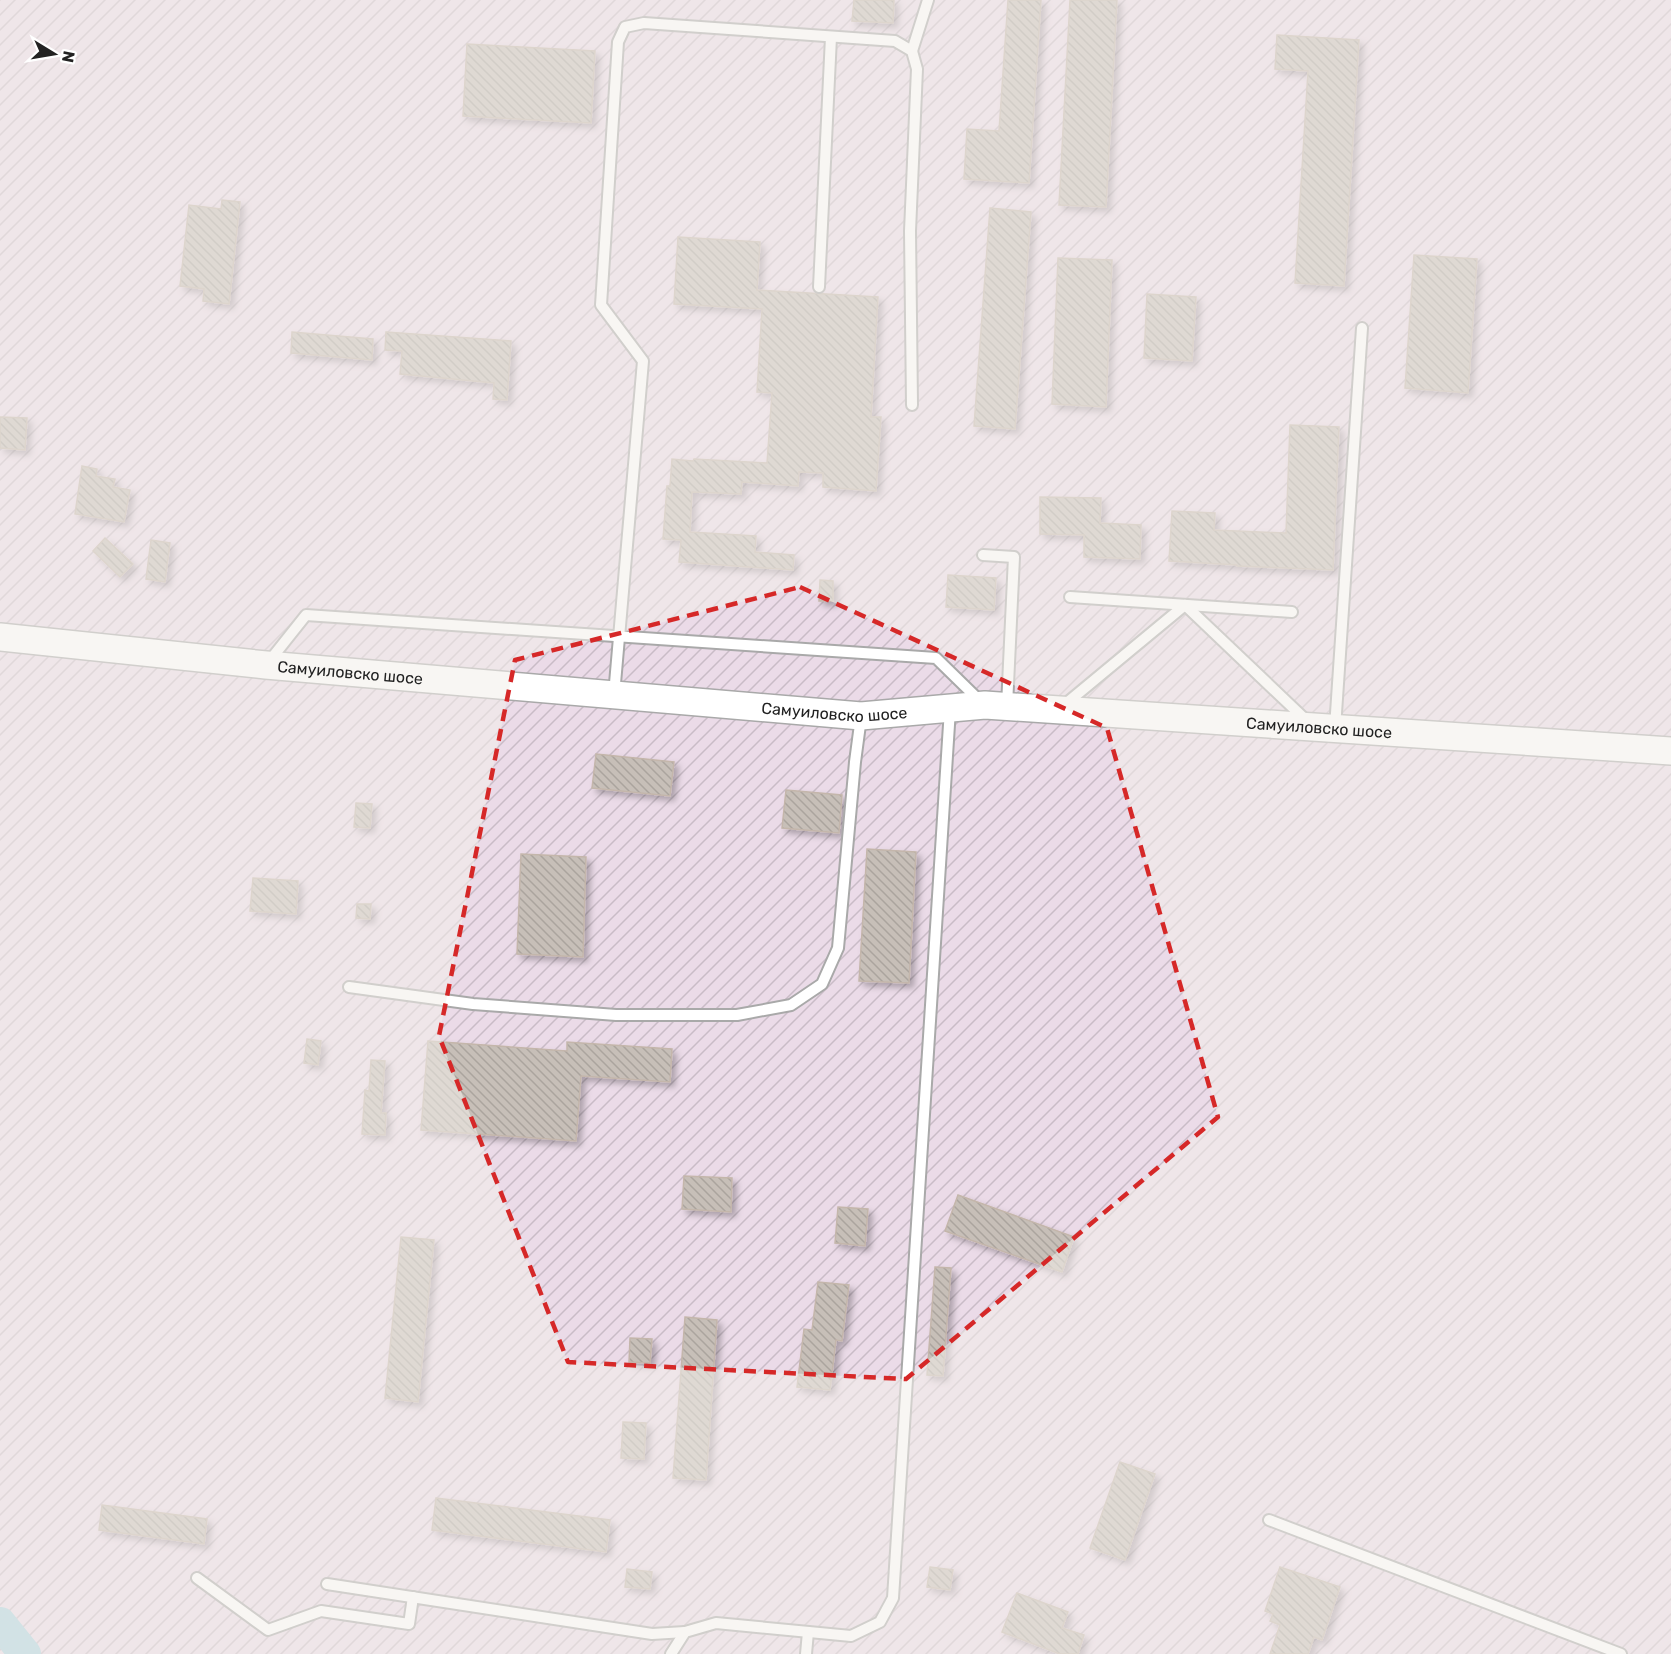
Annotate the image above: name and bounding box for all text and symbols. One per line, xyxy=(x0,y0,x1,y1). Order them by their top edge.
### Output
north arrow xyxy=(24,24,84,84)
text: N xyxy=(58,49,79,64)
street label: Самуиловско шосе xyxy=(277,657,424,688)
street label: Самуиловско шосе xyxy=(761,698,908,726)
street label: Самуиловско шосе xyxy=(1246,713,1393,742)

